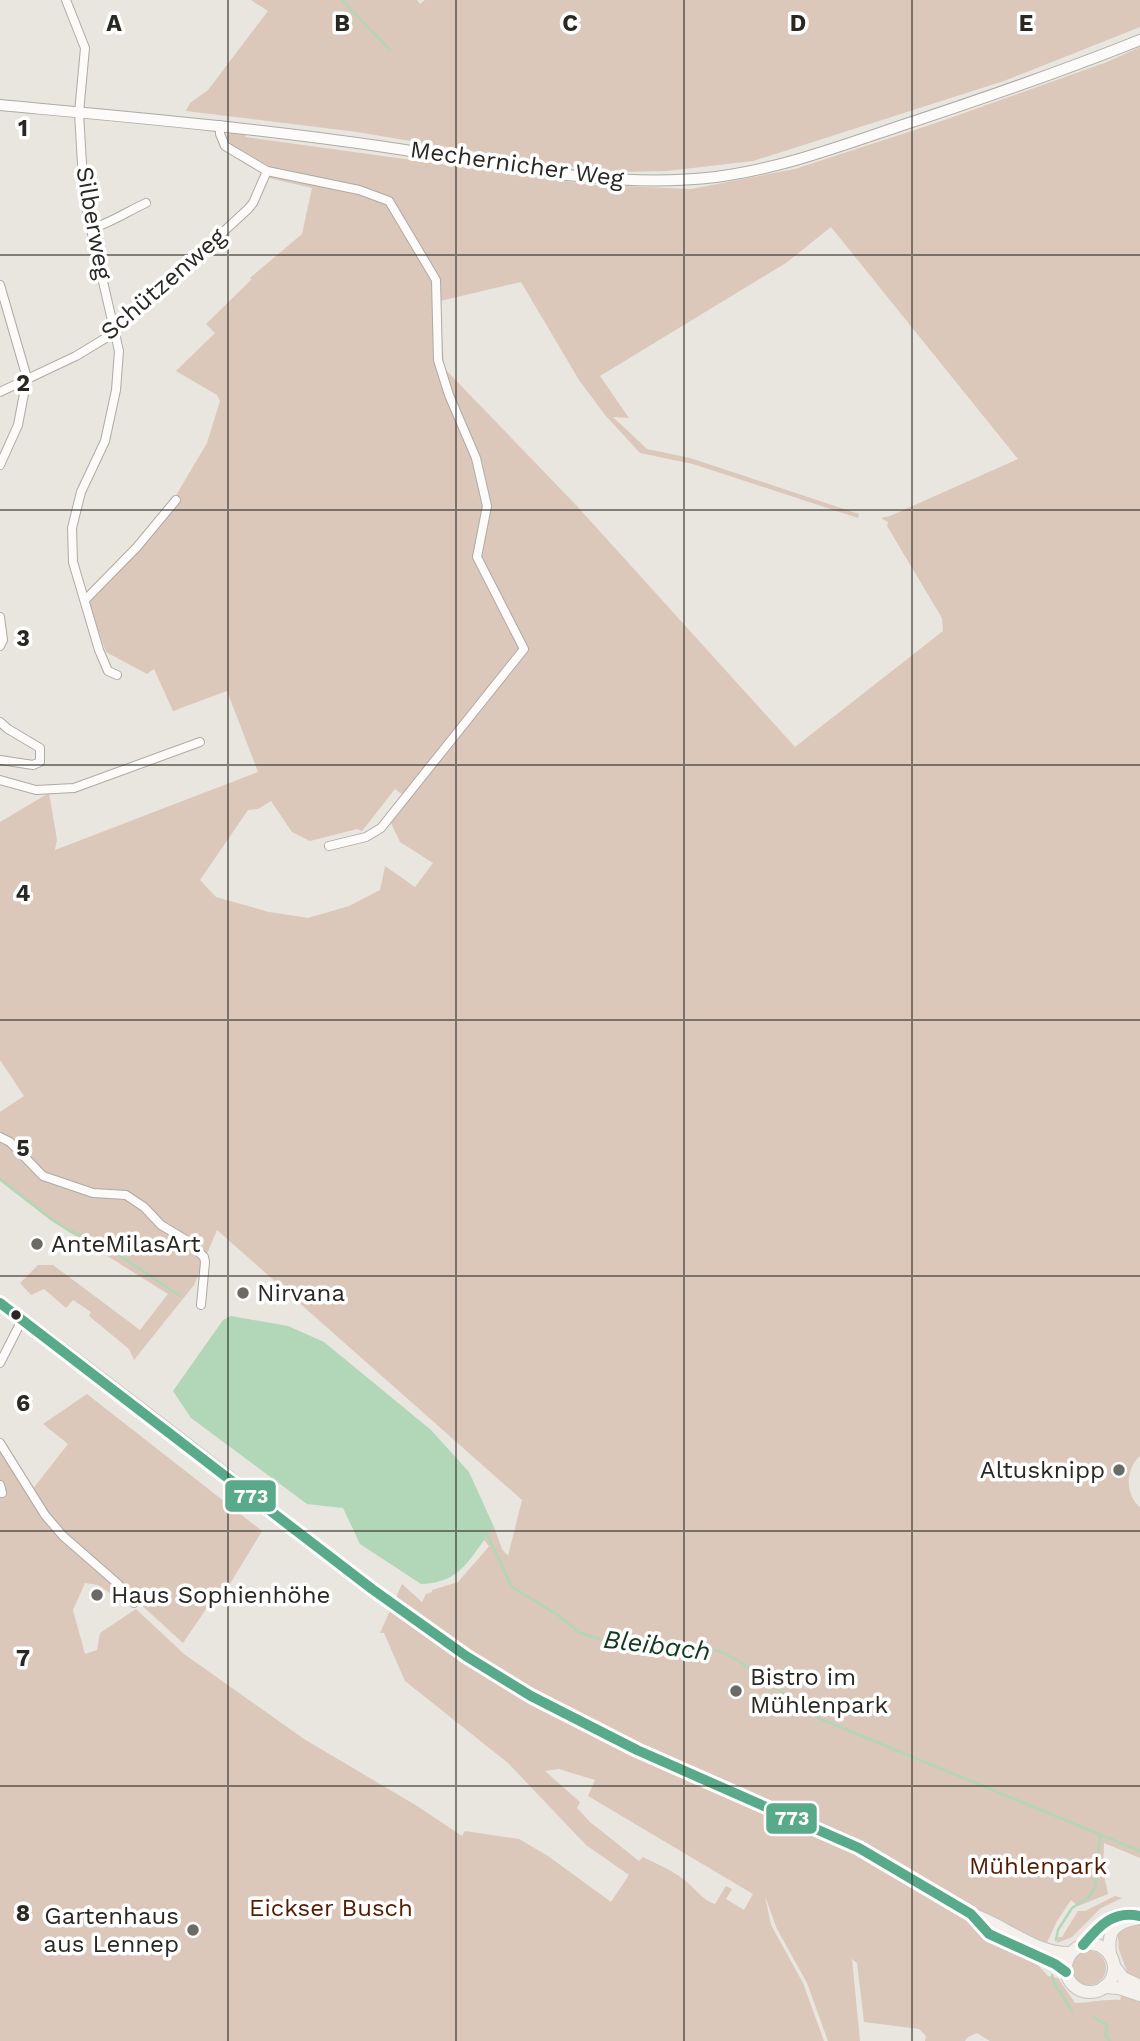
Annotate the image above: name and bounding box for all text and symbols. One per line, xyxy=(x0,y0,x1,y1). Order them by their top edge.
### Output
text: A xyxy=(106,10,122,37)
text: B xyxy=(334,10,350,37)
text: C xyxy=(562,10,578,37)
text: D xyxy=(790,10,806,37)
text: E xyxy=(1019,10,1033,37)
text: 1 xyxy=(18,115,28,142)
street label: Mechernicher Weg xyxy=(409,135,626,193)
street label: Silberweg xyxy=(70,164,118,282)
street label: Schützenweg xyxy=(95,222,231,346)
text: 2 xyxy=(16,370,30,397)
text: 3 xyxy=(16,625,30,652)
text: 4 xyxy=(16,880,31,907)
text: 5 xyxy=(16,1135,30,1162)
place label: AnteMilasArt xyxy=(51,1230,201,1258)
marker: AnteMilasArt xyxy=(29,1236,45,1252)
place label: Nirvana xyxy=(257,1279,345,1307)
marker: Nirvana xyxy=(235,1285,251,1301)
unlabelled marker xyxy=(9,1308,23,1322)
text: 6 xyxy=(16,1390,30,1417)
place label: Altusknipp xyxy=(980,1456,1105,1484)
marker: Altusknipp xyxy=(1111,1462,1127,1478)
line badge: 773 xyxy=(224,1479,277,1513)
text: 773 xyxy=(234,1485,268,1508)
place label: Haus Sophienhöhe xyxy=(111,1581,330,1609)
marker: Haus Sophienhöhe xyxy=(89,1587,105,1603)
water label: Bleibach xyxy=(602,1624,712,1666)
text: 7 xyxy=(16,1645,30,1672)
place label: Bistro im Mühlenpark xyxy=(750,1663,888,1719)
marker: Bistro im Mühlenpark xyxy=(728,1683,744,1699)
line badge: 773 xyxy=(765,1802,818,1835)
text: 773 xyxy=(775,1807,809,1830)
park label: Mühlenpark xyxy=(969,1852,1107,1880)
park label: Eickser Busch xyxy=(249,1894,413,1922)
text: 8 xyxy=(16,1900,30,1927)
place label: Gartenhaus aus Lennep xyxy=(43,1902,179,1958)
marker: Gartenhaus aus Lennep xyxy=(185,1922,201,1938)

